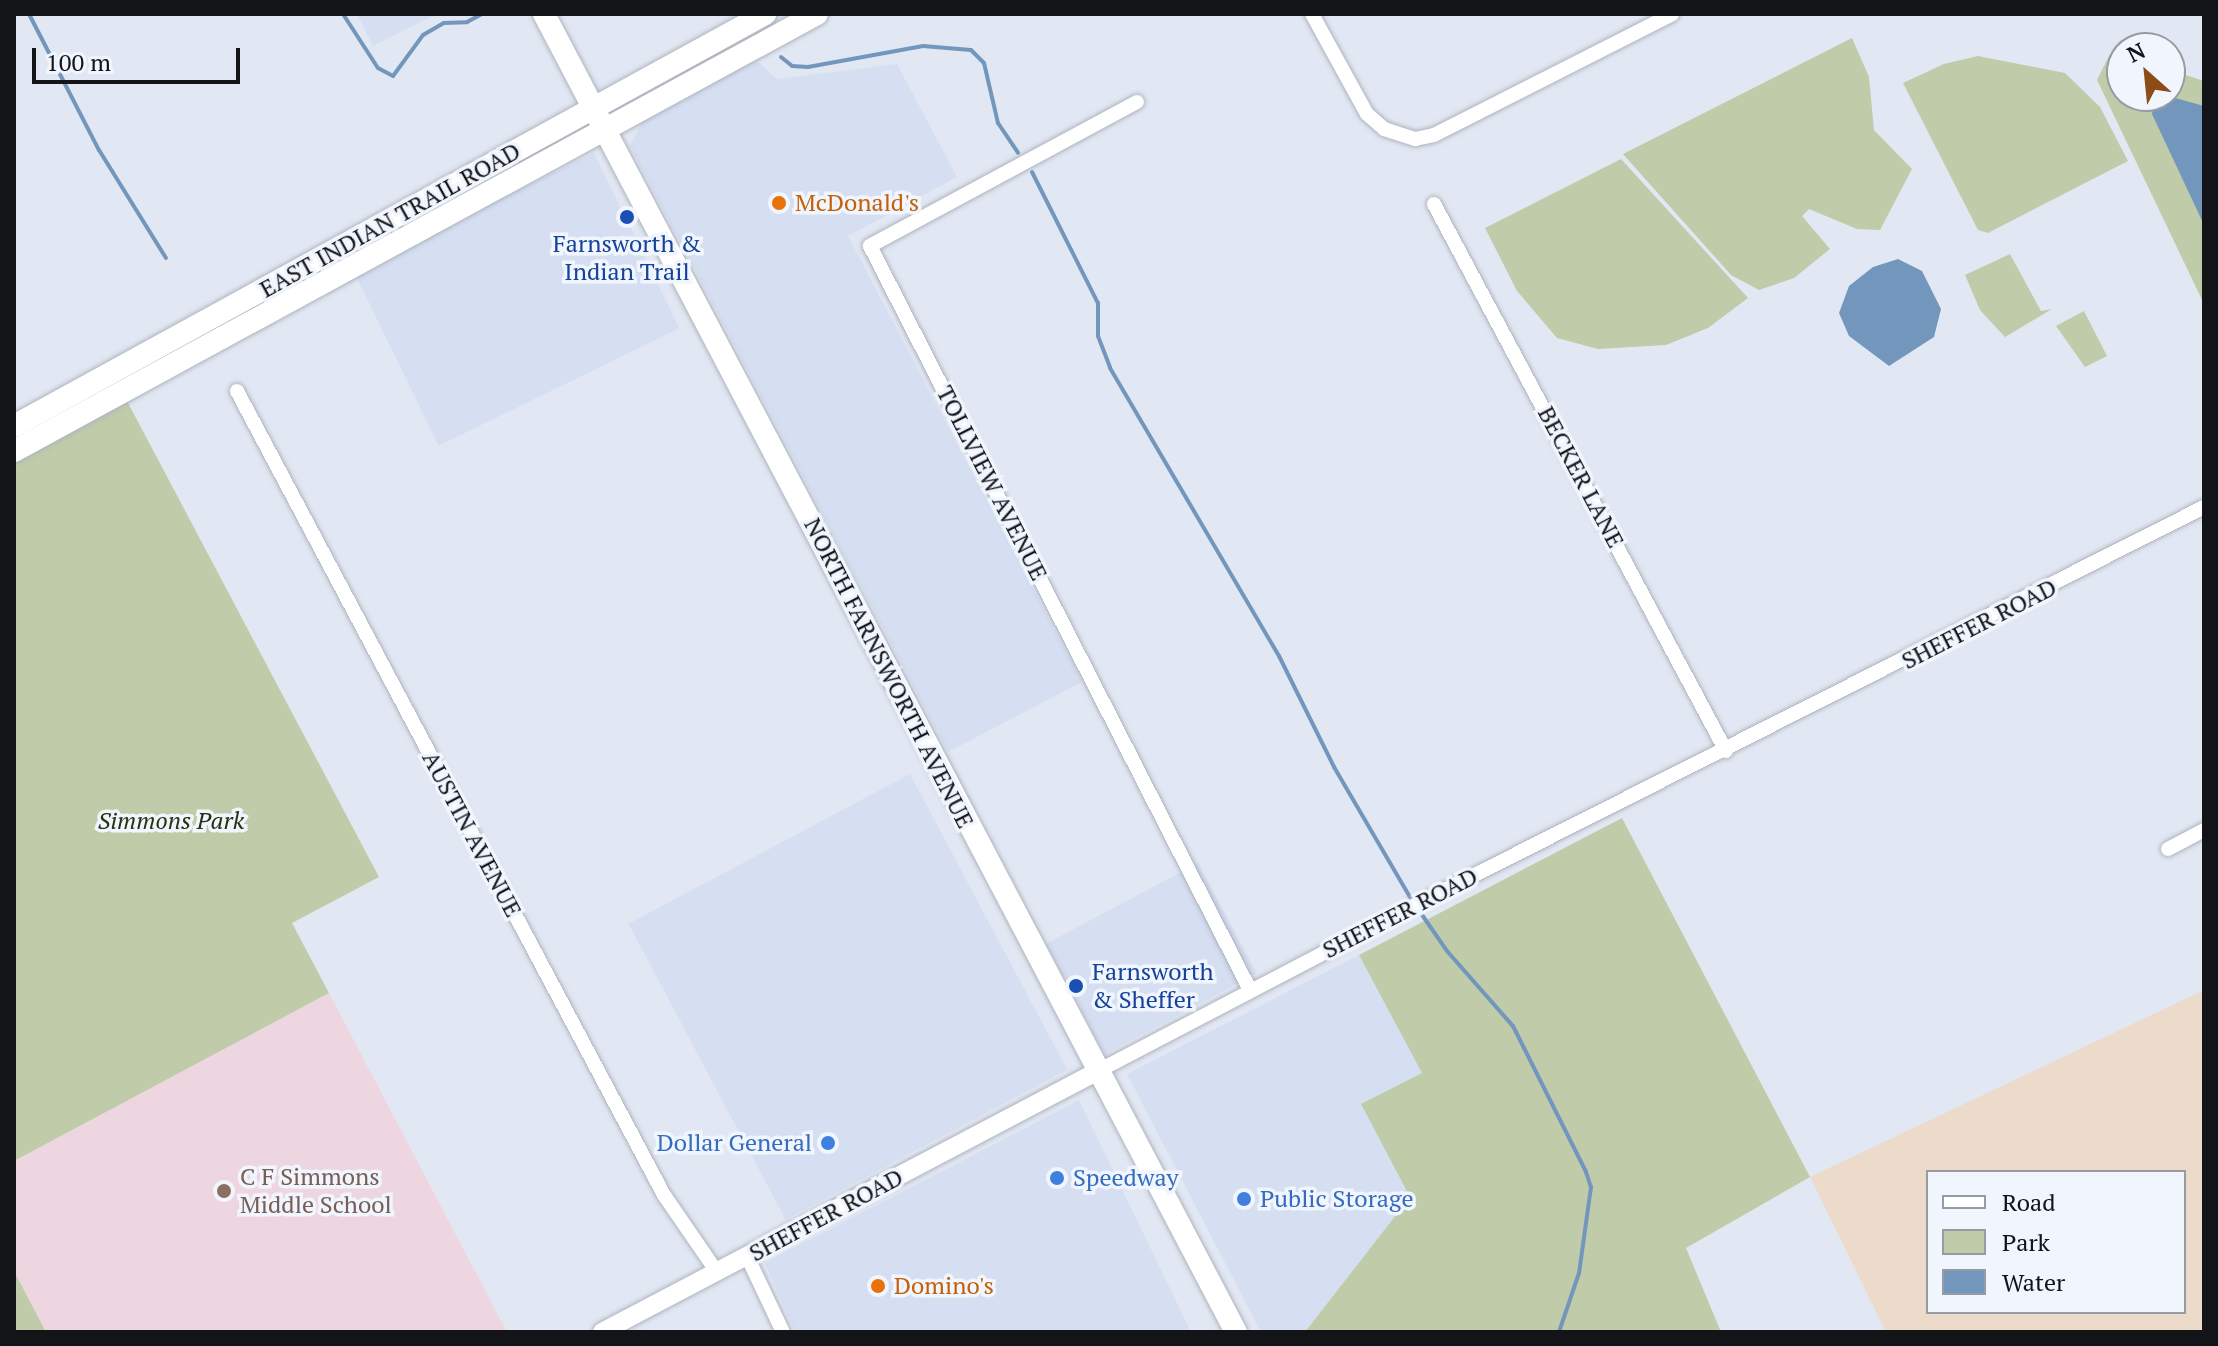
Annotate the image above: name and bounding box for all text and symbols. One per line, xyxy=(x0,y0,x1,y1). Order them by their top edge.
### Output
scale bar xyxy=(36,32,244,82)
north arrow xyxy=(2106,32,2186,112)
text: N xyxy=(2122,35,2150,69)
text: 100 m xyxy=(46,46,111,78)
street label: EAST INDIAN TRAIL ROAD xyxy=(255,136,525,304)
place label: McDonald's xyxy=(795,189,919,217)
marker: McDonald's xyxy=(770,194,788,212)
marker: Farnsworth & Indian Trail xyxy=(618,208,636,226)
place label: Farnsworth & Indian Trail xyxy=(553,230,701,286)
street label: TOLLVIEW AVENUE xyxy=(930,381,1054,585)
street label: BECKER LANE xyxy=(1532,401,1630,553)
street label: NORTH FARNSWORTH AVENUE xyxy=(798,513,980,833)
street label: SHEFFER ROAD xyxy=(1897,573,2061,675)
street label: AUSTIN AVENUE xyxy=(416,746,528,922)
park label: Simmons Park xyxy=(98,807,244,835)
street label: SHEFFER ROAD xyxy=(1318,862,1482,964)
place label: Farnsworth & Sheffer xyxy=(1092,958,1214,1014)
marker: Farnsworth & Sheffer xyxy=(1067,977,1085,995)
place label: Dollar General xyxy=(657,1129,812,1157)
marker: Dollar General xyxy=(819,1134,837,1152)
street label: SHEFFER ROAD xyxy=(744,1162,908,1268)
place label: C F Simmons Middle School xyxy=(240,1163,392,1219)
place label: Speedway xyxy=(1073,1164,1179,1192)
marker: Speedway xyxy=(1048,1169,1066,1187)
legend xyxy=(1926,1170,2186,1314)
marker: C F Simmons Middle School xyxy=(215,1182,233,1200)
place label: Public Storage xyxy=(1260,1185,1414,1213)
text: Road xyxy=(2002,1186,2056,1218)
marker: Public Storage xyxy=(1235,1190,1253,1208)
text: Park xyxy=(2002,1226,2050,1258)
text: Water xyxy=(2002,1266,2065,1298)
place label: Domino's xyxy=(894,1272,994,1300)
marker: Domino's xyxy=(869,1277,887,1295)

